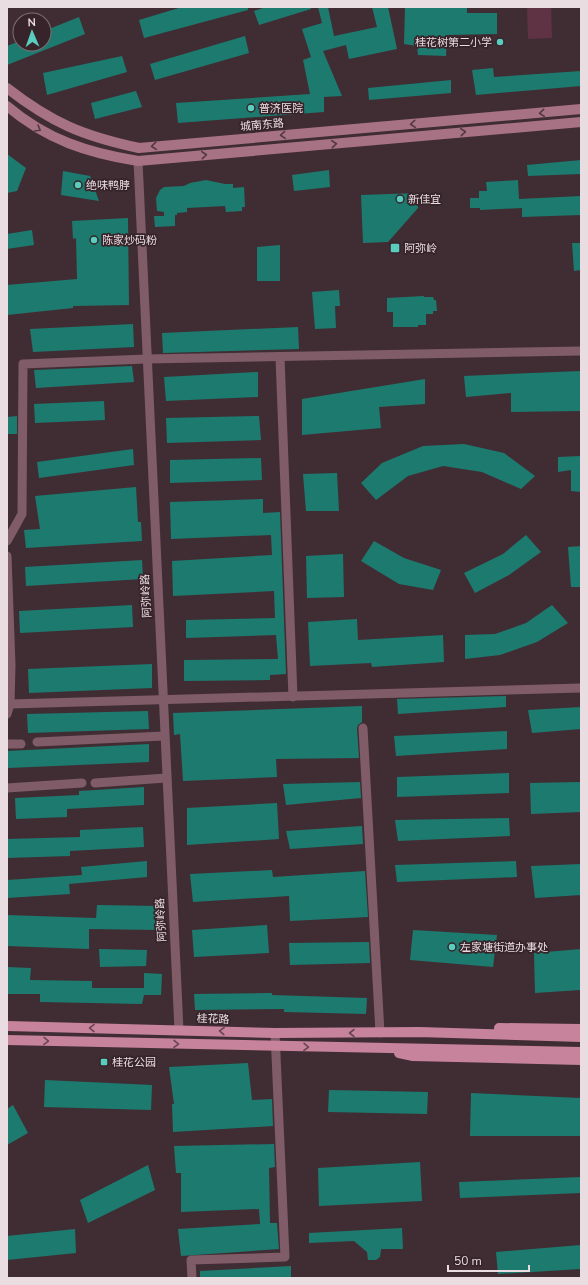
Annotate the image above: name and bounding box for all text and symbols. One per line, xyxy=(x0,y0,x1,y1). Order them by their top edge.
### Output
north arrow xyxy=(12,12,52,52)
text: N xyxy=(27,15,36,30)
place label: 桂花树第二小学 xyxy=(415,35,492,50)
marker: 桂花树第二小学 xyxy=(495,37,505,47)
place label: 普济医院 xyxy=(259,101,303,116)
marker: 普济医院 xyxy=(246,103,256,113)
one-way arrow xyxy=(539,108,545,117)
street label: 城南东路 xyxy=(239,116,285,134)
one-way arrow xyxy=(410,119,416,128)
one-way arrow xyxy=(34,124,41,131)
one-way arrow xyxy=(460,128,466,137)
one-way arrow xyxy=(280,130,286,139)
one-way arrow xyxy=(331,139,337,148)
one-way arrow xyxy=(151,142,157,151)
one-way arrow xyxy=(201,151,207,160)
place label: 绝味鸭脖 xyxy=(86,178,130,193)
marker: 绝味鸭脖 xyxy=(73,180,83,190)
place label: 新佳宜 xyxy=(408,192,441,207)
marker: 新佳宜 xyxy=(395,194,405,204)
place label: 陈家炒码粉 xyxy=(102,233,157,248)
marker: 陈家炒码粉 xyxy=(89,235,99,245)
place label: 阿弥岭 xyxy=(404,241,437,256)
marker: 阿弥岭 xyxy=(389,242,401,254)
street label: 阿弥岭路 xyxy=(137,574,155,618)
street label: 阿弥岭路 xyxy=(152,898,170,942)
place label: 左家塘街道办事处 xyxy=(460,940,548,955)
marker: 左家塘街道办事处 xyxy=(447,942,457,952)
street label: 桂花路 xyxy=(196,1011,230,1027)
one-way arrow xyxy=(89,1024,95,1032)
one-way arrow xyxy=(219,1027,225,1035)
one-way arrow xyxy=(349,1029,355,1037)
one-way arrow xyxy=(43,1037,49,1045)
one-way arrow xyxy=(173,1040,179,1048)
one-way arrow xyxy=(303,1043,309,1051)
place label: 桂花公园 xyxy=(112,1055,156,1070)
marker: 桂花公园 xyxy=(99,1057,109,1067)
scale bar xyxy=(448,1247,529,1273)
text: 50 m xyxy=(454,1253,482,1269)

